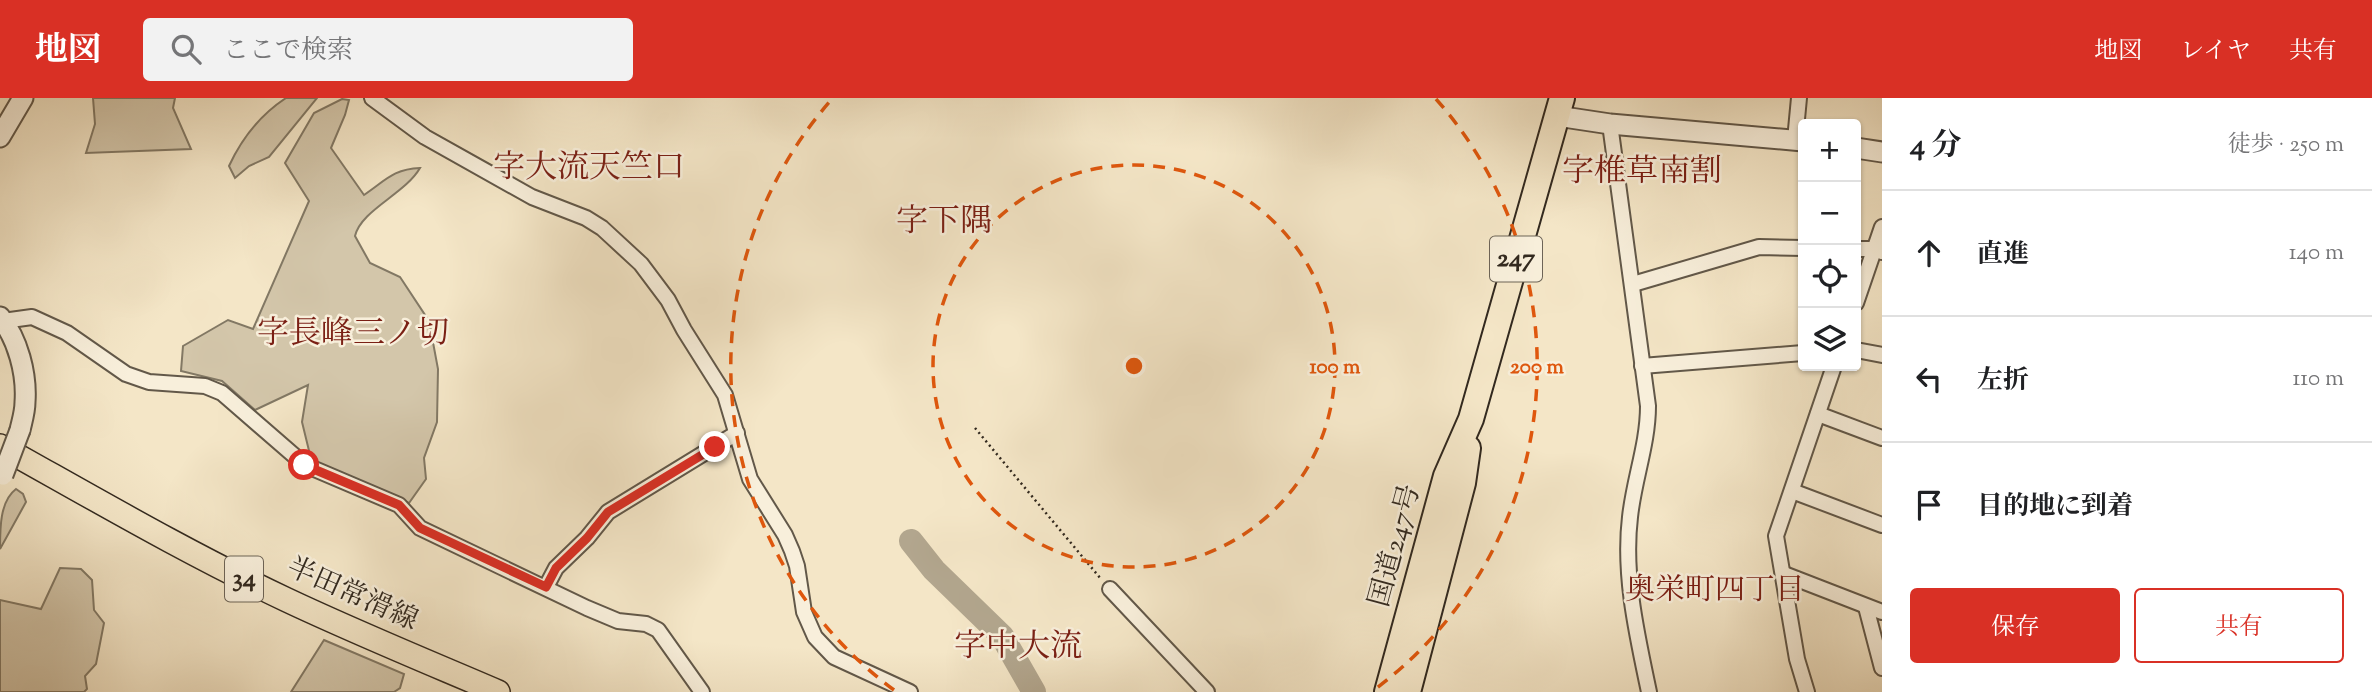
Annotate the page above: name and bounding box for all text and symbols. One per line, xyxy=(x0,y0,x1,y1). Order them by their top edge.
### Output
search box xyxy=(143,18,633,81)
text: 地図 xyxy=(35,28,101,76)
icon: search xyxy=(167,30,205,68)
text: ここで検索 xyxy=(223,33,353,70)
text: 地図 xyxy=(2094,35,2142,69)
text: レイヤ xyxy=(2180,35,2251,69)
text: 共有 xyxy=(2289,35,2337,69)
map controls xyxy=(1798,119,1861,371)
button: + xyxy=(1798,119,1861,182)
text: 4 分 xyxy=(1910,125,1962,168)
text: 徒歩 · 250 m xyxy=(2228,129,2344,162)
district label: 字大流天竺口 xyxy=(493,146,685,192)
district label: 字椎草南割 xyxy=(1562,150,1722,196)
button: − xyxy=(1798,182,1861,245)
district label: 字下隅 xyxy=(896,200,992,246)
icon: ahead xyxy=(1910,234,1948,272)
road number: 247 xyxy=(1490,236,1542,282)
text: 直進 xyxy=(1977,237,2029,274)
text: 140 m xyxy=(2289,237,2344,270)
button: locate xyxy=(1798,245,1861,308)
button: layers xyxy=(1798,308,1861,371)
district label: 字長峰三ノ切 xyxy=(257,312,449,358)
text: 100 m xyxy=(1310,353,1361,383)
text: 200 m xyxy=(1510,353,1565,383)
centre of rings xyxy=(1122,354,1146,378)
icon: left xyxy=(1910,360,1948,398)
text: 左折 xyxy=(1977,363,2029,400)
text: 110 m xyxy=(2293,363,2344,396)
route end xyxy=(699,431,730,462)
route start xyxy=(288,449,319,480)
street label: 国道247号 xyxy=(1360,480,1432,612)
icon: arrive xyxy=(1910,486,1948,524)
text: 目的地に到着 xyxy=(1977,489,2133,526)
street label: 半田常滑線 xyxy=(280,548,424,642)
road number: 34 xyxy=(225,556,263,601)
district label: 奥栄町四丁目 xyxy=(1625,570,1805,613)
button: 保存 xyxy=(1910,588,2120,663)
button: 共有 xyxy=(2134,588,2344,663)
district label: 字中大流 xyxy=(954,625,1082,671)

